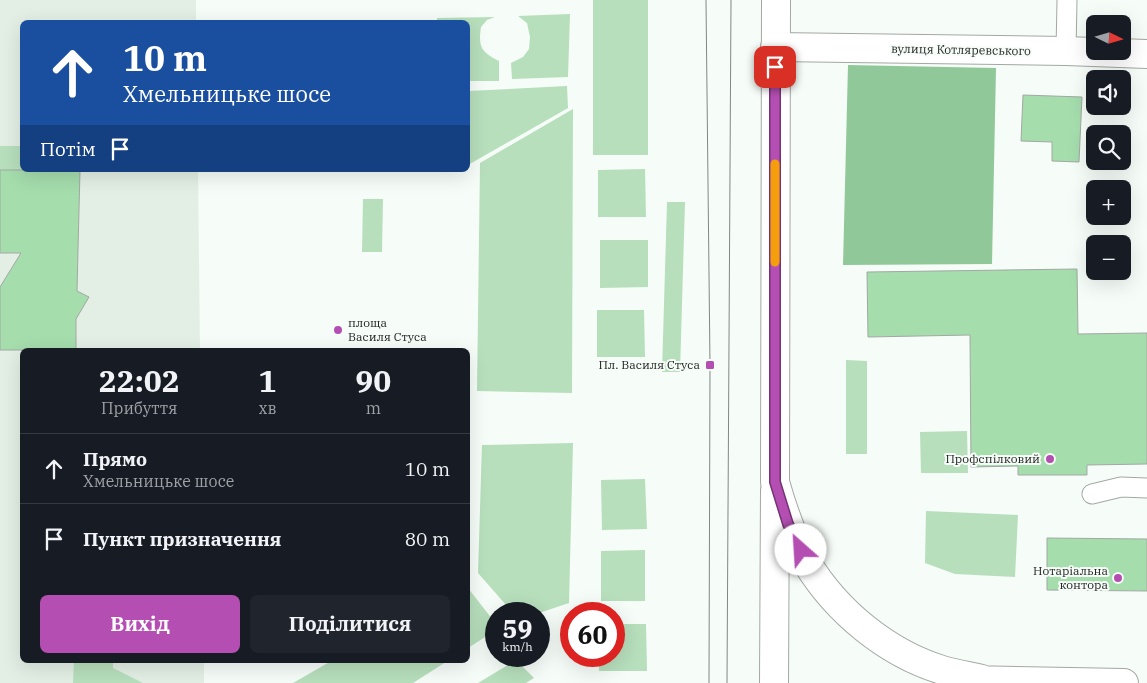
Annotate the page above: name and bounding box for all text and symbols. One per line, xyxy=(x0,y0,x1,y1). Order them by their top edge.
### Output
north arrow xyxy=(1086,15,1131,60)
map controls xyxy=(1086,15,1131,280)
text: 10 m xyxy=(123,35,207,81)
icon: ahead xyxy=(40,40,105,105)
street label: вулиця Котляревського xyxy=(891,41,1031,58)
pin xyxy=(754,46,796,88)
icon: arrive xyxy=(761,53,789,81)
button: sound xyxy=(1086,70,1131,115)
text: Хмельницьке шосе xyxy=(123,79,331,108)
button: search xyxy=(1086,125,1131,170)
icon: arrive xyxy=(106,135,134,163)
text: Потім xyxy=(40,137,96,161)
button: + xyxy=(1086,180,1131,225)
button: − xyxy=(1086,235,1131,280)
place label: площа Василя Стуса xyxy=(348,315,427,344)
marker: площа Василя Стуса xyxy=(332,324,344,336)
place label: Пл. Василя Стуса xyxy=(599,357,700,372)
marker: Пл. Василя Стуса xyxy=(704,359,716,371)
text: 22:02 xyxy=(99,361,180,400)
text: 1 xyxy=(259,361,277,400)
text: 90 xyxy=(355,361,391,400)
text: Прибуття xyxy=(101,398,178,418)
text: хв xyxy=(259,398,277,418)
text: m xyxy=(366,398,381,418)
text: Прямо xyxy=(83,447,147,471)
place label: Профспілковий xyxy=(945,451,1040,466)
marker: Профспілковий xyxy=(1044,453,1056,465)
icon: ahead xyxy=(40,455,68,483)
text: 10 m xyxy=(405,457,450,481)
text: Хмельницьке шосе xyxy=(83,471,234,491)
position arrow xyxy=(774,523,826,575)
icon: arrive xyxy=(40,525,68,553)
text: Пункт призначення xyxy=(83,527,281,551)
text: 80 m xyxy=(405,527,450,551)
place label: Нотаріальна контора xyxy=(1033,563,1108,592)
marker: Нотаріальна контора xyxy=(1112,572,1124,584)
button: Вихід xyxy=(40,595,240,653)
button: Поділитися xyxy=(250,595,450,653)
speed limit sign: 60 xyxy=(560,602,625,667)
text: 59 xyxy=(502,612,533,645)
text: km/h xyxy=(502,639,533,654)

